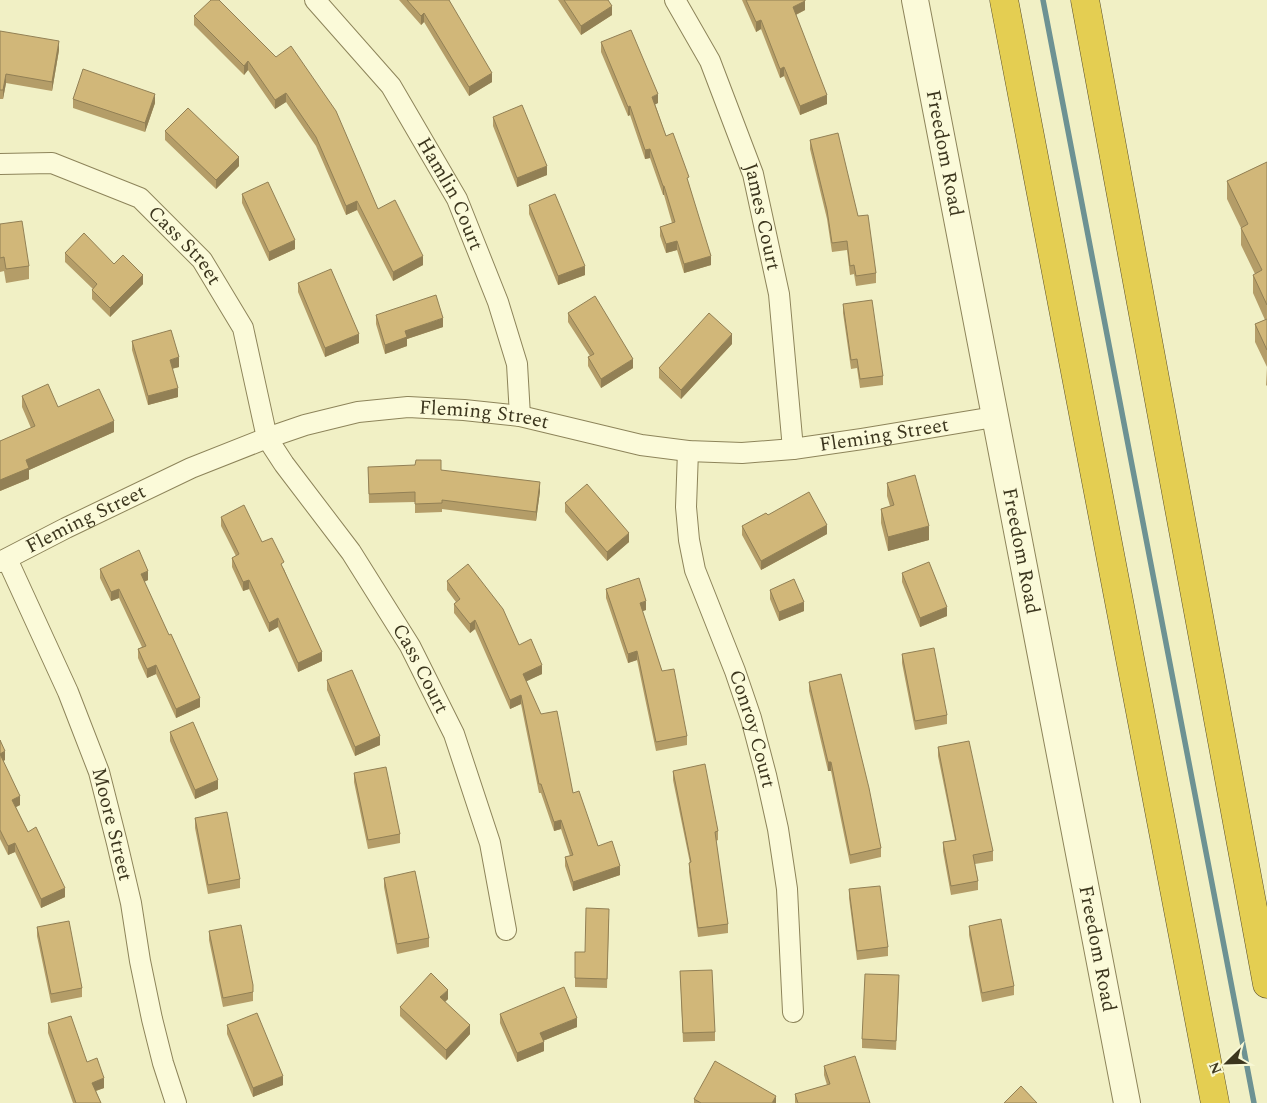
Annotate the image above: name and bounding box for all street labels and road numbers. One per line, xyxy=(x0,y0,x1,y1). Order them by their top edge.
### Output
street label: Freedom Road xyxy=(918,87,971,219)
street label: Hamlin Court xyxy=(409,131,491,255)
street label: James Court xyxy=(735,159,788,273)
street label: Cass Street xyxy=(141,199,229,291)
street label: Fleming Street xyxy=(418,393,552,437)
street label: Fleming Street xyxy=(817,410,951,460)
street label: Fleming Street xyxy=(20,477,151,561)
street label: Freedom Road xyxy=(994,485,1048,617)
street label: Cass Court xyxy=(385,618,457,719)
street label: Conroy Court xyxy=(721,666,783,791)
street label: Moore Street xyxy=(83,764,140,884)
street label: Freedom Road xyxy=(1070,883,1124,1014)

